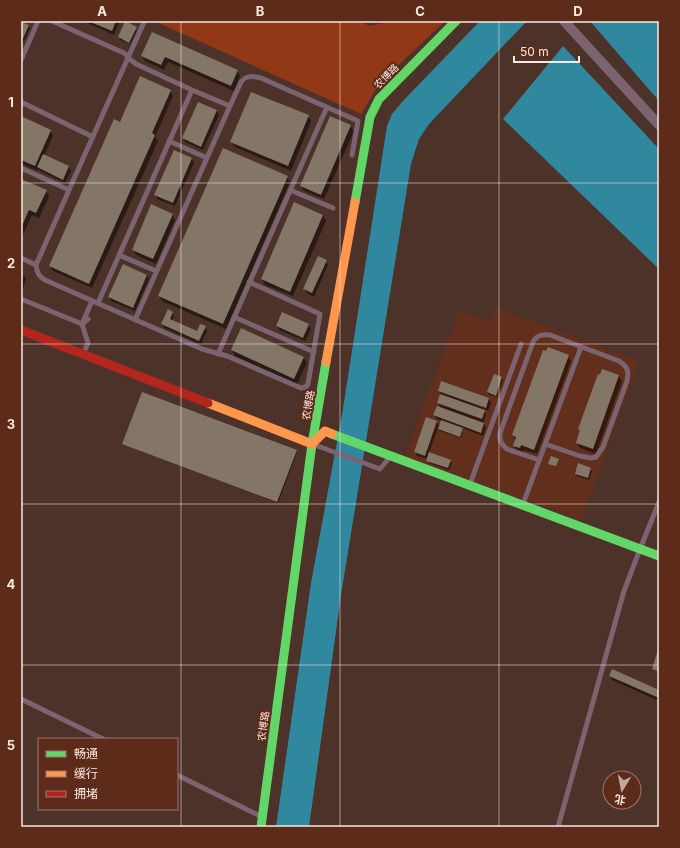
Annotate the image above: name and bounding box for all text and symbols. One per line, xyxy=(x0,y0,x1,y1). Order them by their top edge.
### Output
text: A xyxy=(97,3,107,19)
text: B xyxy=(256,3,265,19)
text: C xyxy=(415,3,425,19)
text: D xyxy=(573,3,583,19)
scale bar xyxy=(514,38,579,64)
text: 50 m xyxy=(520,44,549,59)
street label: 农博路 xyxy=(371,61,401,91)
text: 1 xyxy=(8,94,14,110)
text: 2 xyxy=(7,255,15,271)
street label: 农博路 xyxy=(299,389,317,421)
text: 3 xyxy=(7,416,15,432)
text: 4 xyxy=(7,576,16,592)
street label: 农博路 xyxy=(255,710,271,742)
text: 5 xyxy=(7,737,15,753)
legend xyxy=(38,738,178,810)
text: 畅通 xyxy=(74,746,98,761)
text: 缓行 xyxy=(74,766,98,781)
north arrow xyxy=(602,770,642,810)
text: 拥堵 xyxy=(74,786,98,801)
text: 北 xyxy=(614,792,627,808)

